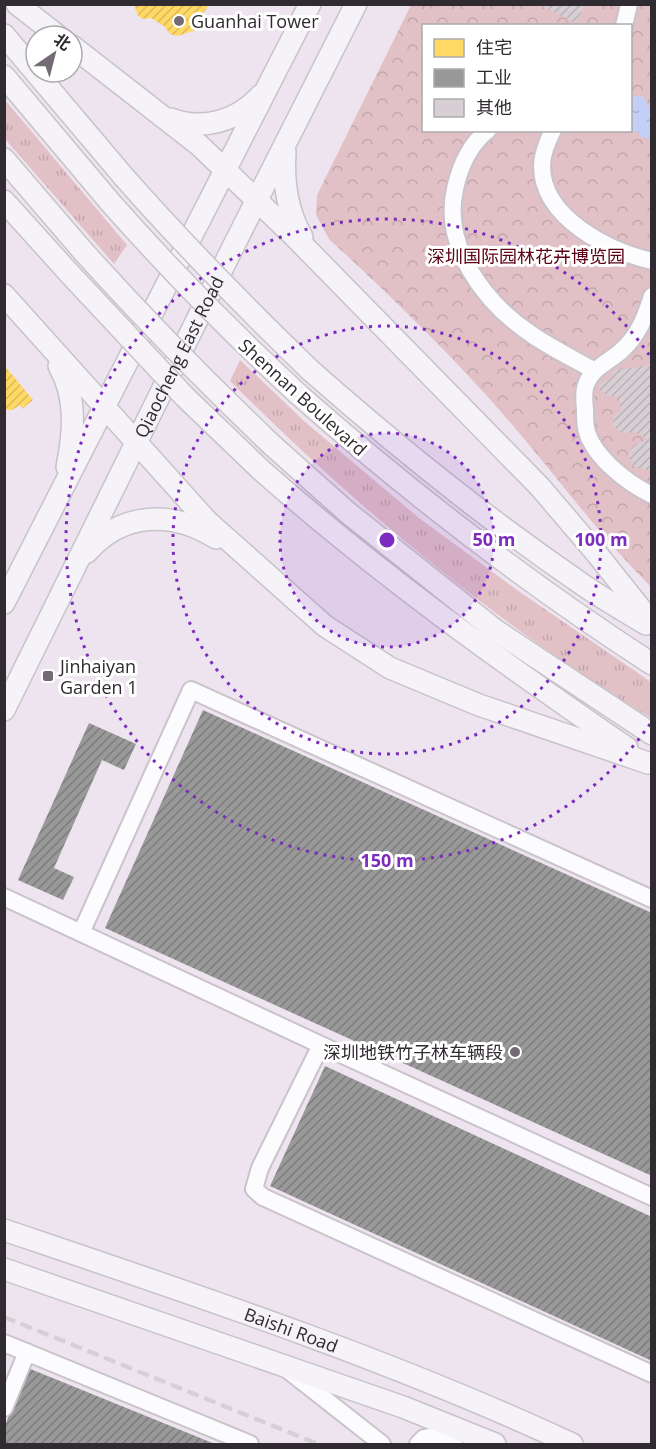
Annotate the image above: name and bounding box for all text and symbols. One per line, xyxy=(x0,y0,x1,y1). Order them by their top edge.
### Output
place label: Guanhai Tower xyxy=(191,9,319,33)
marker: Guanhai Tower xyxy=(172,14,186,28)
north arrow xyxy=(24,24,84,84)
legend xyxy=(422,24,632,132)
text: 北 xyxy=(50,28,75,55)
text: 住宅 xyxy=(476,35,512,59)
text: 工业 xyxy=(476,65,512,89)
text: 其他 xyxy=(476,95,512,119)
park label: 深圳国际园林花卉博览园 xyxy=(427,244,625,268)
street label: Qiaocheng East Road xyxy=(129,272,229,442)
street label: Shennan Boulevard xyxy=(234,333,372,461)
text: 50 m xyxy=(473,527,515,551)
text: 100 m xyxy=(574,527,628,551)
centre of rings xyxy=(377,530,397,550)
place label: Jinhaiyan Garden 1 xyxy=(58,654,138,699)
marker: Jinhaiyan Garden 1 xyxy=(41,669,55,683)
text: 150 m xyxy=(360,848,414,872)
place label: 深圳地铁竹子林车辆段 xyxy=(323,1040,503,1064)
marker: 深圳地铁竹子林车辆段 xyxy=(508,1045,522,1059)
street label: Baishi Road xyxy=(241,1302,341,1358)

